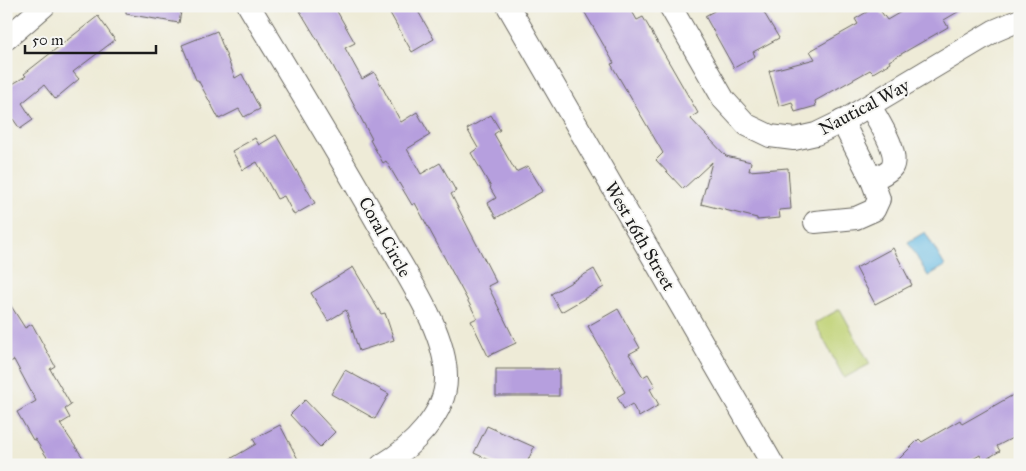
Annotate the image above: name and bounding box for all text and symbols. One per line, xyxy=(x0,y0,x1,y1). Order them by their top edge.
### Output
scale bar xyxy=(25,22,156,54)
text: 50 m xyxy=(32,31,64,49)
street label: Nautical Way xyxy=(815,74,913,140)
street label: West 16th Street xyxy=(600,178,680,295)
street label: Coral Circle xyxy=(354,193,416,281)

